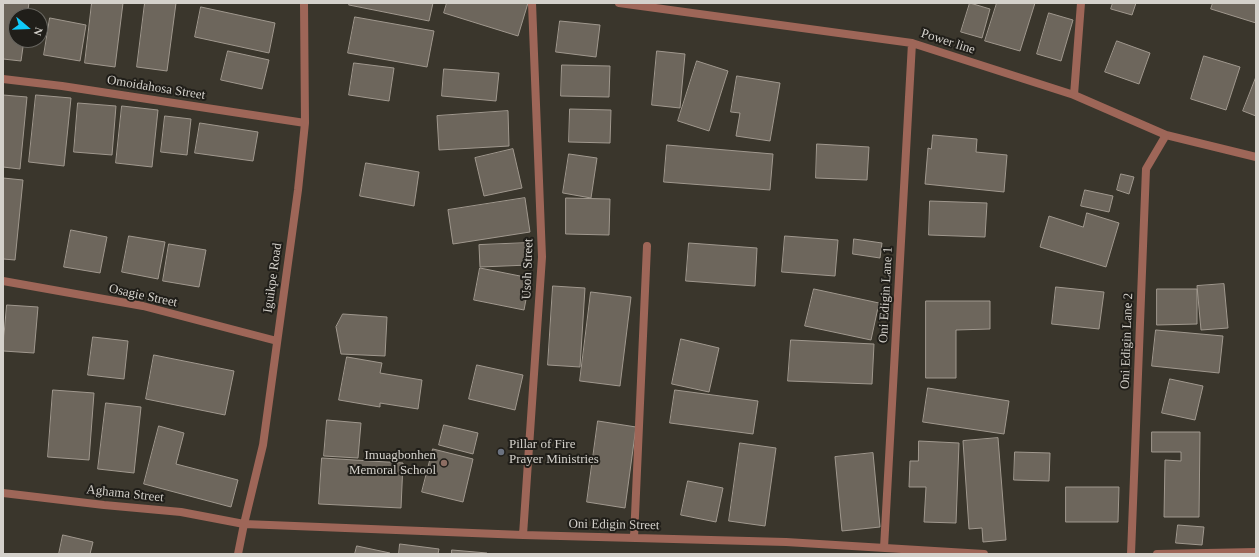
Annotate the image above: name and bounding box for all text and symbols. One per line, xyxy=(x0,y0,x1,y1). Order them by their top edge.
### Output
north arrow xyxy=(8,8,48,48)
text: N xyxy=(31,26,45,37)
street label: Power line xyxy=(919,26,977,58)
street label: Omoidahosa Street xyxy=(106,73,206,103)
street label: Usoh Street xyxy=(519,238,537,300)
street label: Iguikpe Road xyxy=(260,242,286,314)
street label: Oni Edigin Lane 1 xyxy=(876,246,896,344)
street label: Osagie Street xyxy=(107,281,179,311)
street label: Oni Edigin Lane 2 xyxy=(1118,293,1136,389)
place label: Pillar of Fire Prayer Ministries xyxy=(509,437,599,468)
marker: Pillar of Fire Prayer Ministries xyxy=(496,447,506,457)
place label: Imuagbonhen Memoral School xyxy=(349,448,436,479)
marker: Imuagbonhen Memoral School xyxy=(439,458,449,468)
street label: Aghama Street xyxy=(86,482,164,506)
street label: Oni Edigin Street xyxy=(568,516,660,534)

